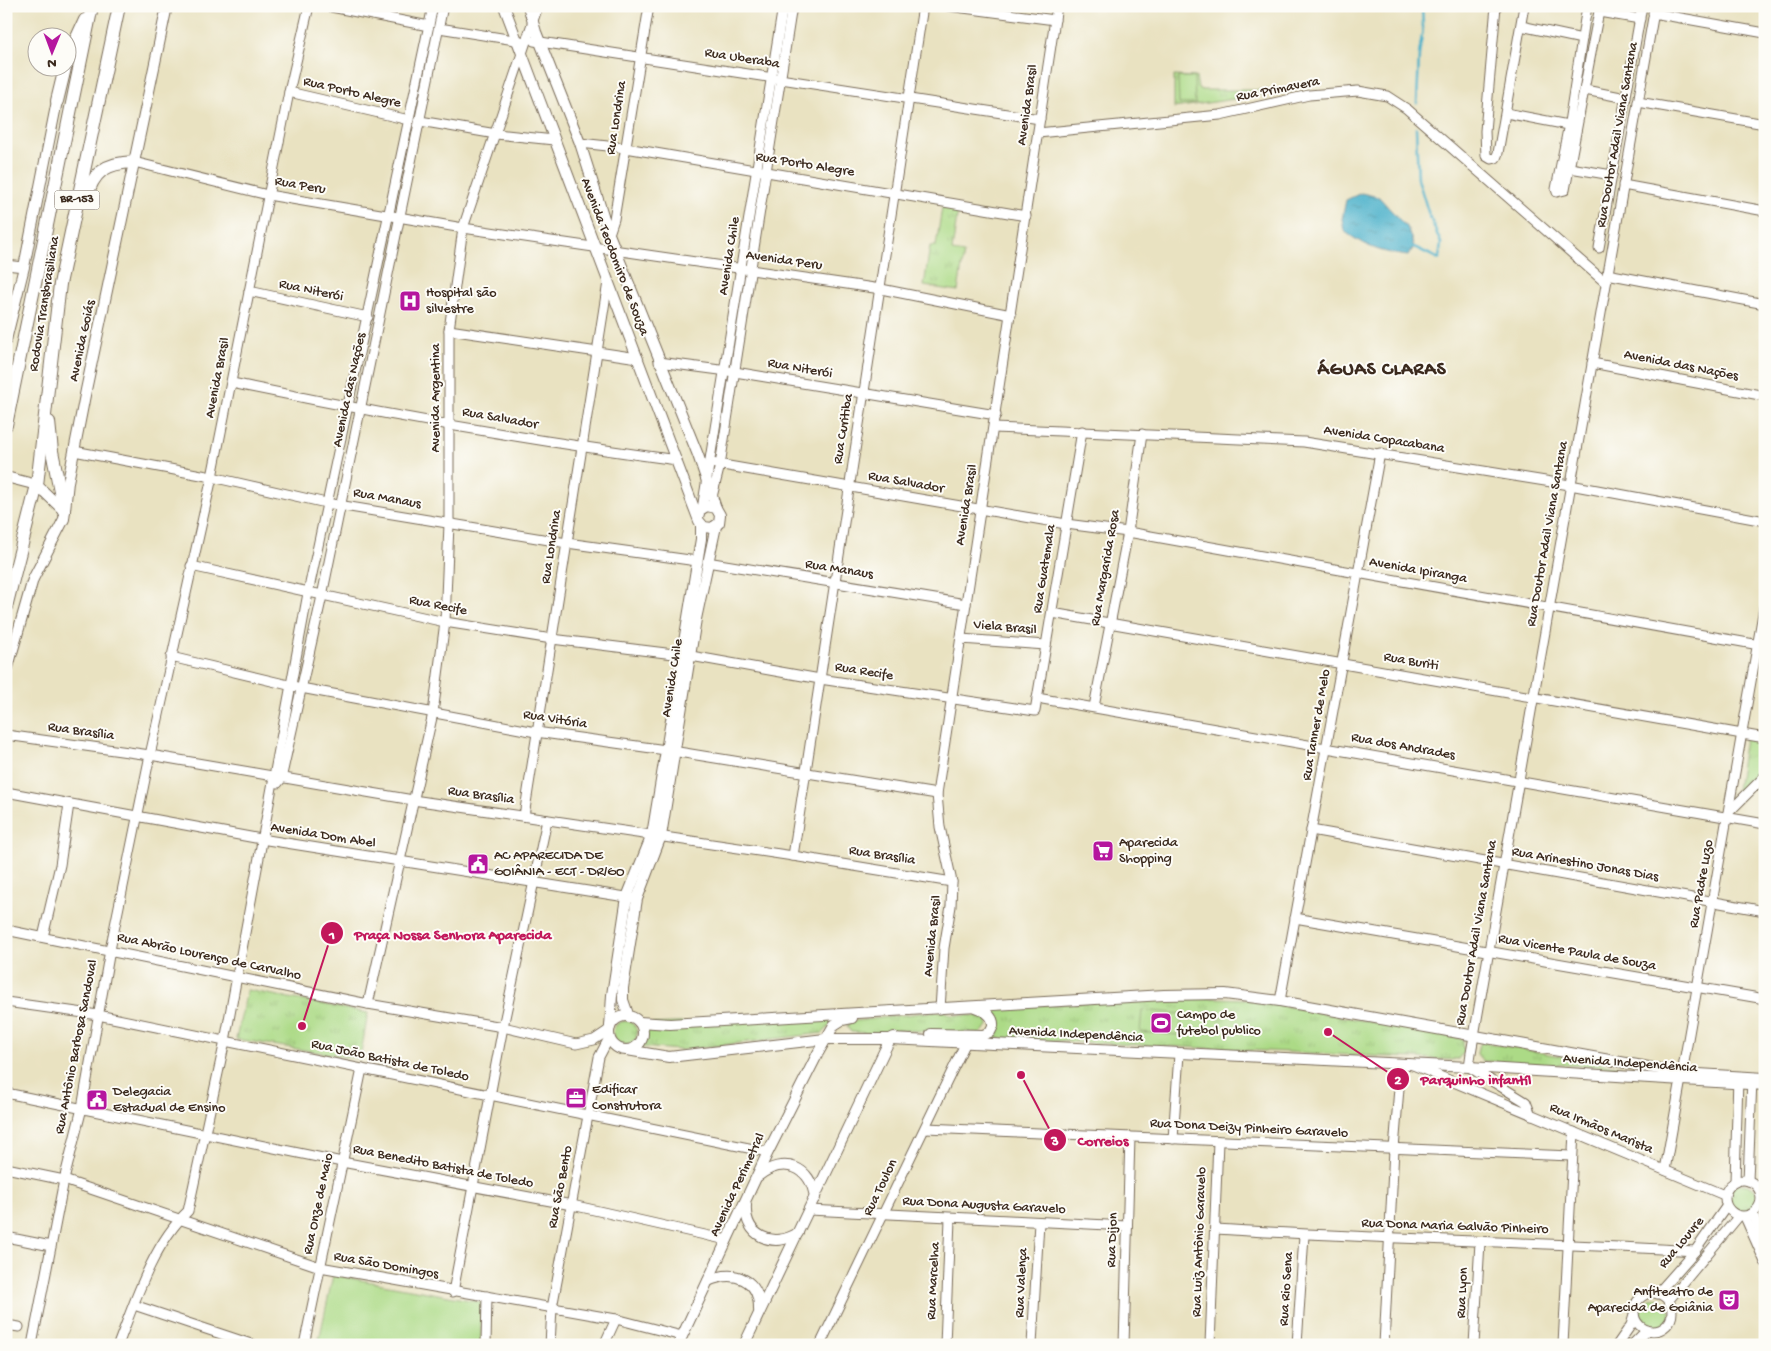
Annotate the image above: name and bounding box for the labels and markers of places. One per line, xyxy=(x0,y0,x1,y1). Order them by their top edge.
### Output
place label: Hospital são silvestre xyxy=(426,285,496,318)
hospital icon: Hospital são silvestre xyxy=(398,289,422,313)
place label: Aparecida Shopping xyxy=(1119,835,1179,868)
supermarket icon: Aparecida Shopping xyxy=(1091,839,1115,863)
place label: AC APARECIDA DE GOIÂNIA - ECT - DR/GO xyxy=(494,848,625,881)
public building icon: AC APARECIDA DE GOIÂNIA - ECT - DR/GO xyxy=(466,852,490,876)
callout: Praça Nossa Senhora Aparecida xyxy=(320,918,562,948)
place label: Campo de futebol publico xyxy=(1176,1007,1261,1040)
sports icon: Campo de futebol publico xyxy=(1149,1011,1173,1035)
callout: Parquinho infantíl xyxy=(1386,1064,1542,1094)
place label: Edificar Construtora xyxy=(592,1082,663,1115)
place label: Delegacia Estadual de Ensino xyxy=(112,1084,226,1117)
office icon: Edificar Construtora xyxy=(564,1086,588,1110)
public building icon: Delegacia Estadual de Ensino xyxy=(85,1088,109,1112)
callout: Correios xyxy=(1043,1125,1139,1155)
place label: Anfiteatro de Aparecida de Goiânia xyxy=(1588,1284,1714,1317)
theatre icon: Anfiteatro de Aparecida de Goiânia xyxy=(1717,1288,1741,1312)

